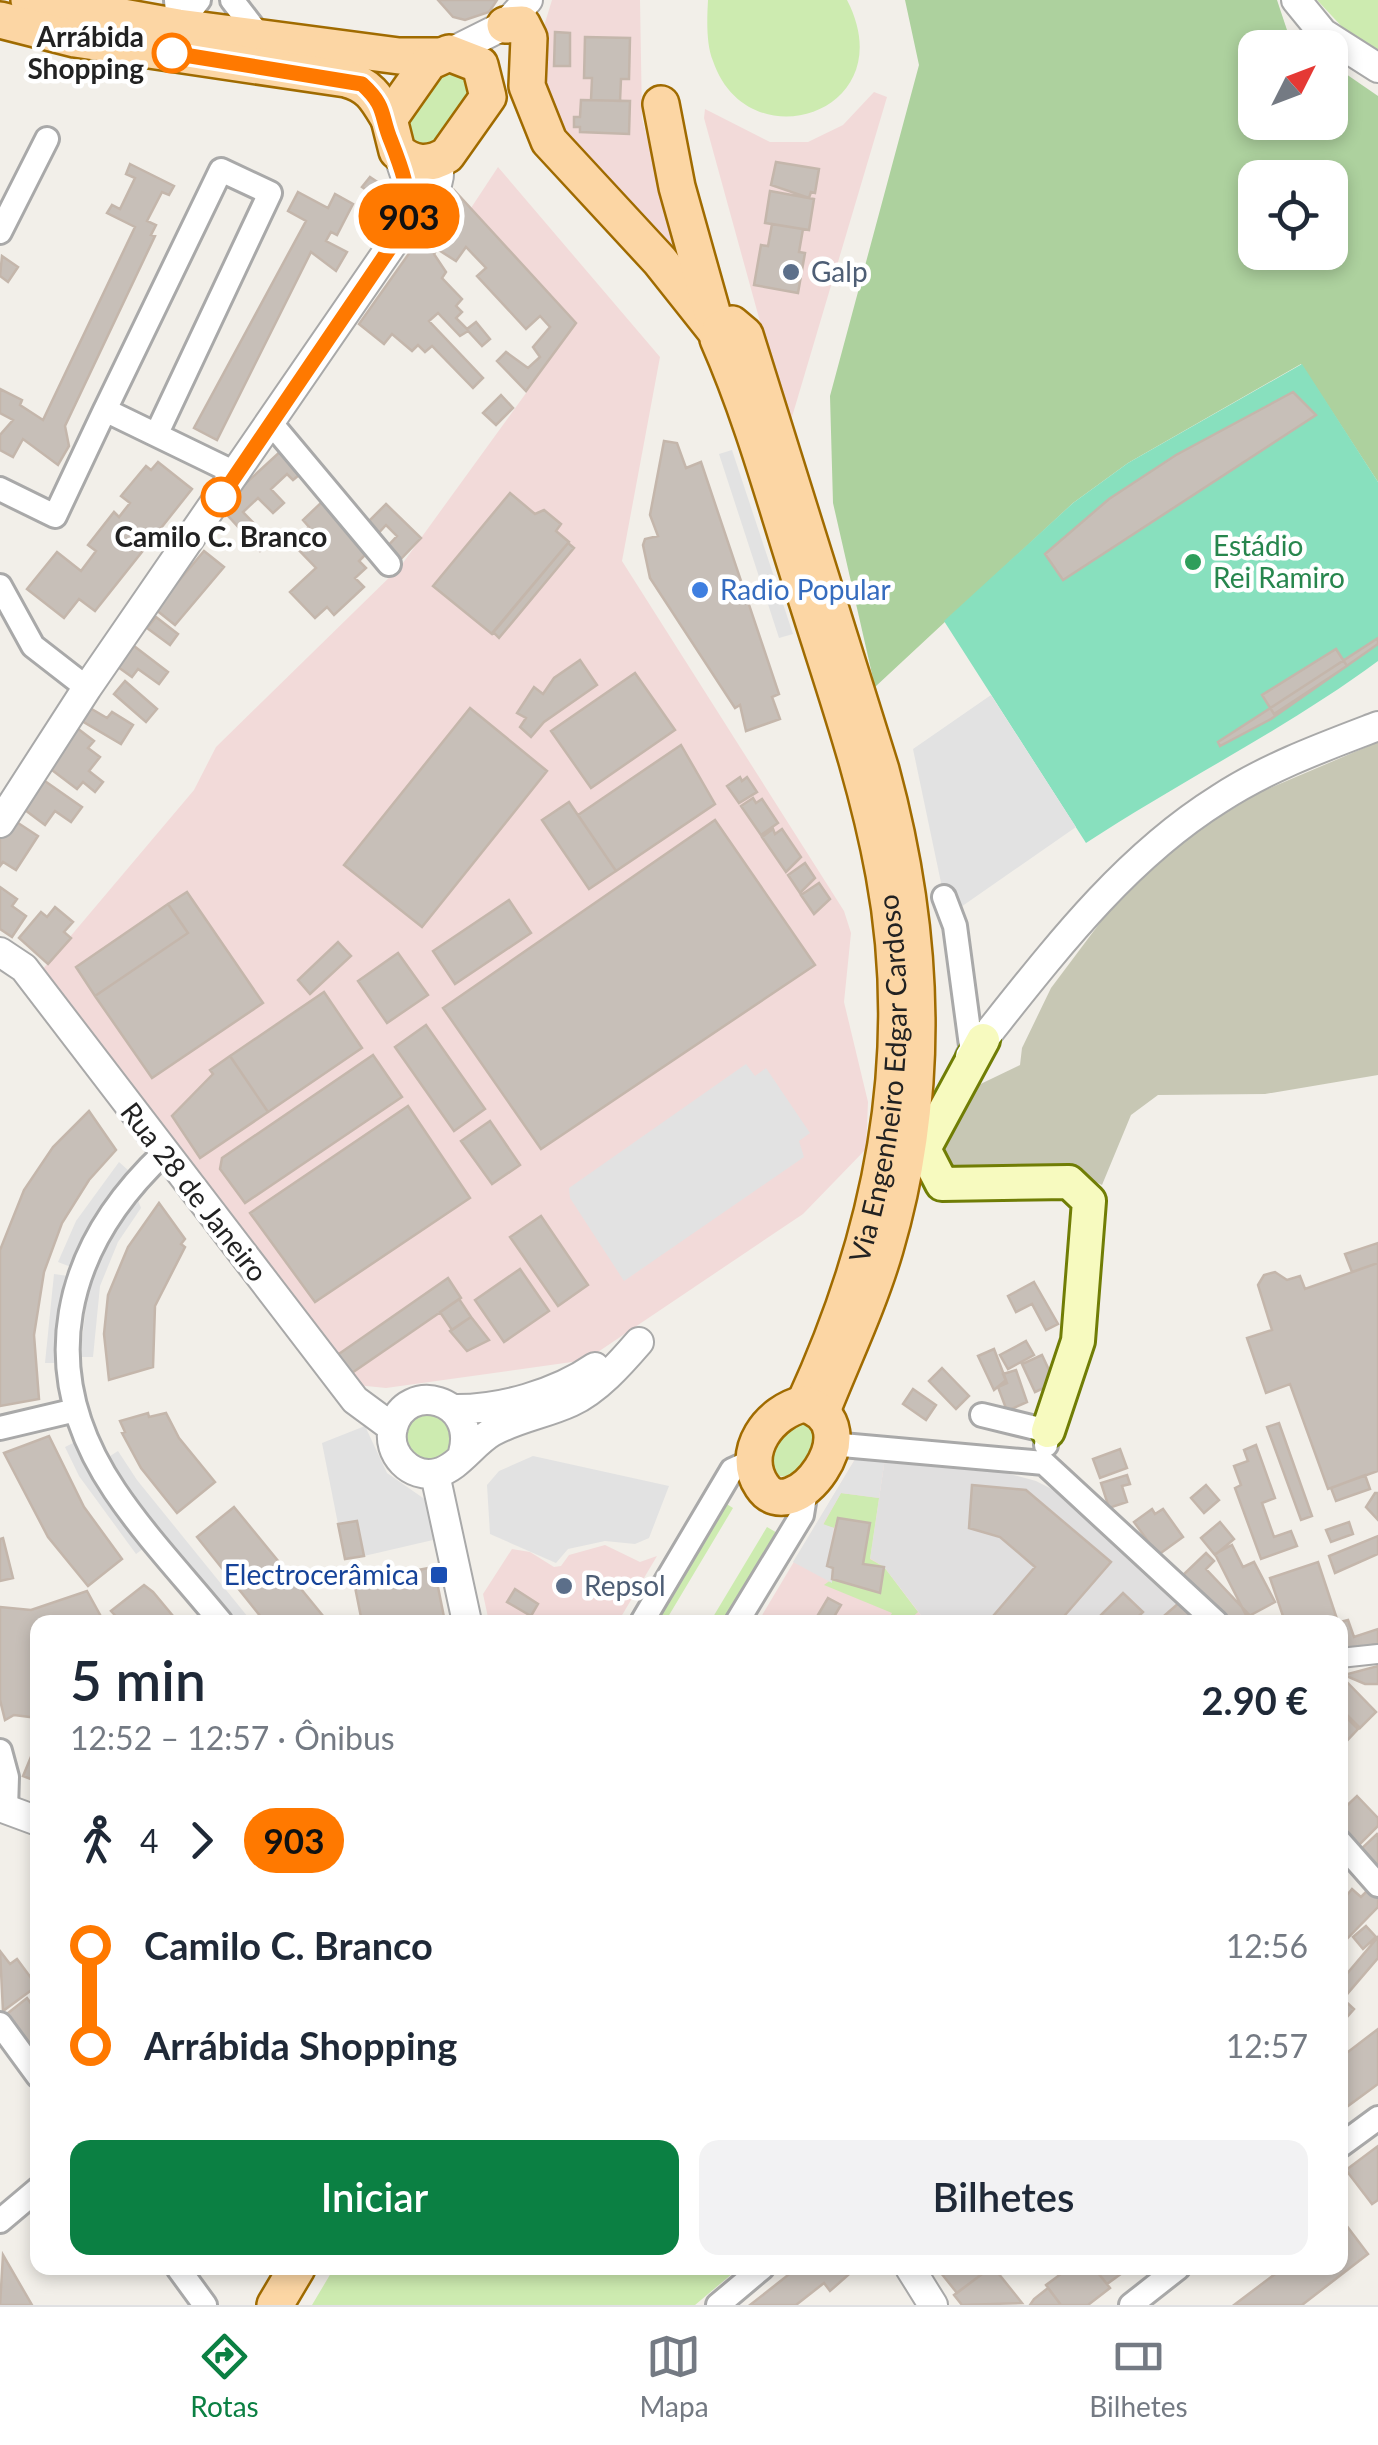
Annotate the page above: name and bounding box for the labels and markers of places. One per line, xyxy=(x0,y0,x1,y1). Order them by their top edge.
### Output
place label: Arrábida Shopping xyxy=(27,19,144,85)
marker: Arrábida Shopping xyxy=(153,34,191,72)
place label: Galp xyxy=(811,254,868,288)
marker: Galp xyxy=(780,261,802,283)
marker: Camilo C. Branco xyxy=(202,478,240,516)
place label: Camilo C. Branco xyxy=(115,519,327,553)
place label: Estádio Rei Ramiro xyxy=(1213,528,1345,594)
marker: Estádio Rei Ramiro xyxy=(1182,551,1204,573)
place label: Radio Popular xyxy=(720,572,891,606)
marker: Radio Popular xyxy=(689,579,711,601)
place label: Electrocerâmica xyxy=(224,1557,419,1591)
marker: Electrocerâmica xyxy=(428,1564,450,1586)
place label: Repsol xyxy=(584,1568,666,1602)
marker: Repsol xyxy=(553,1575,575,1597)

